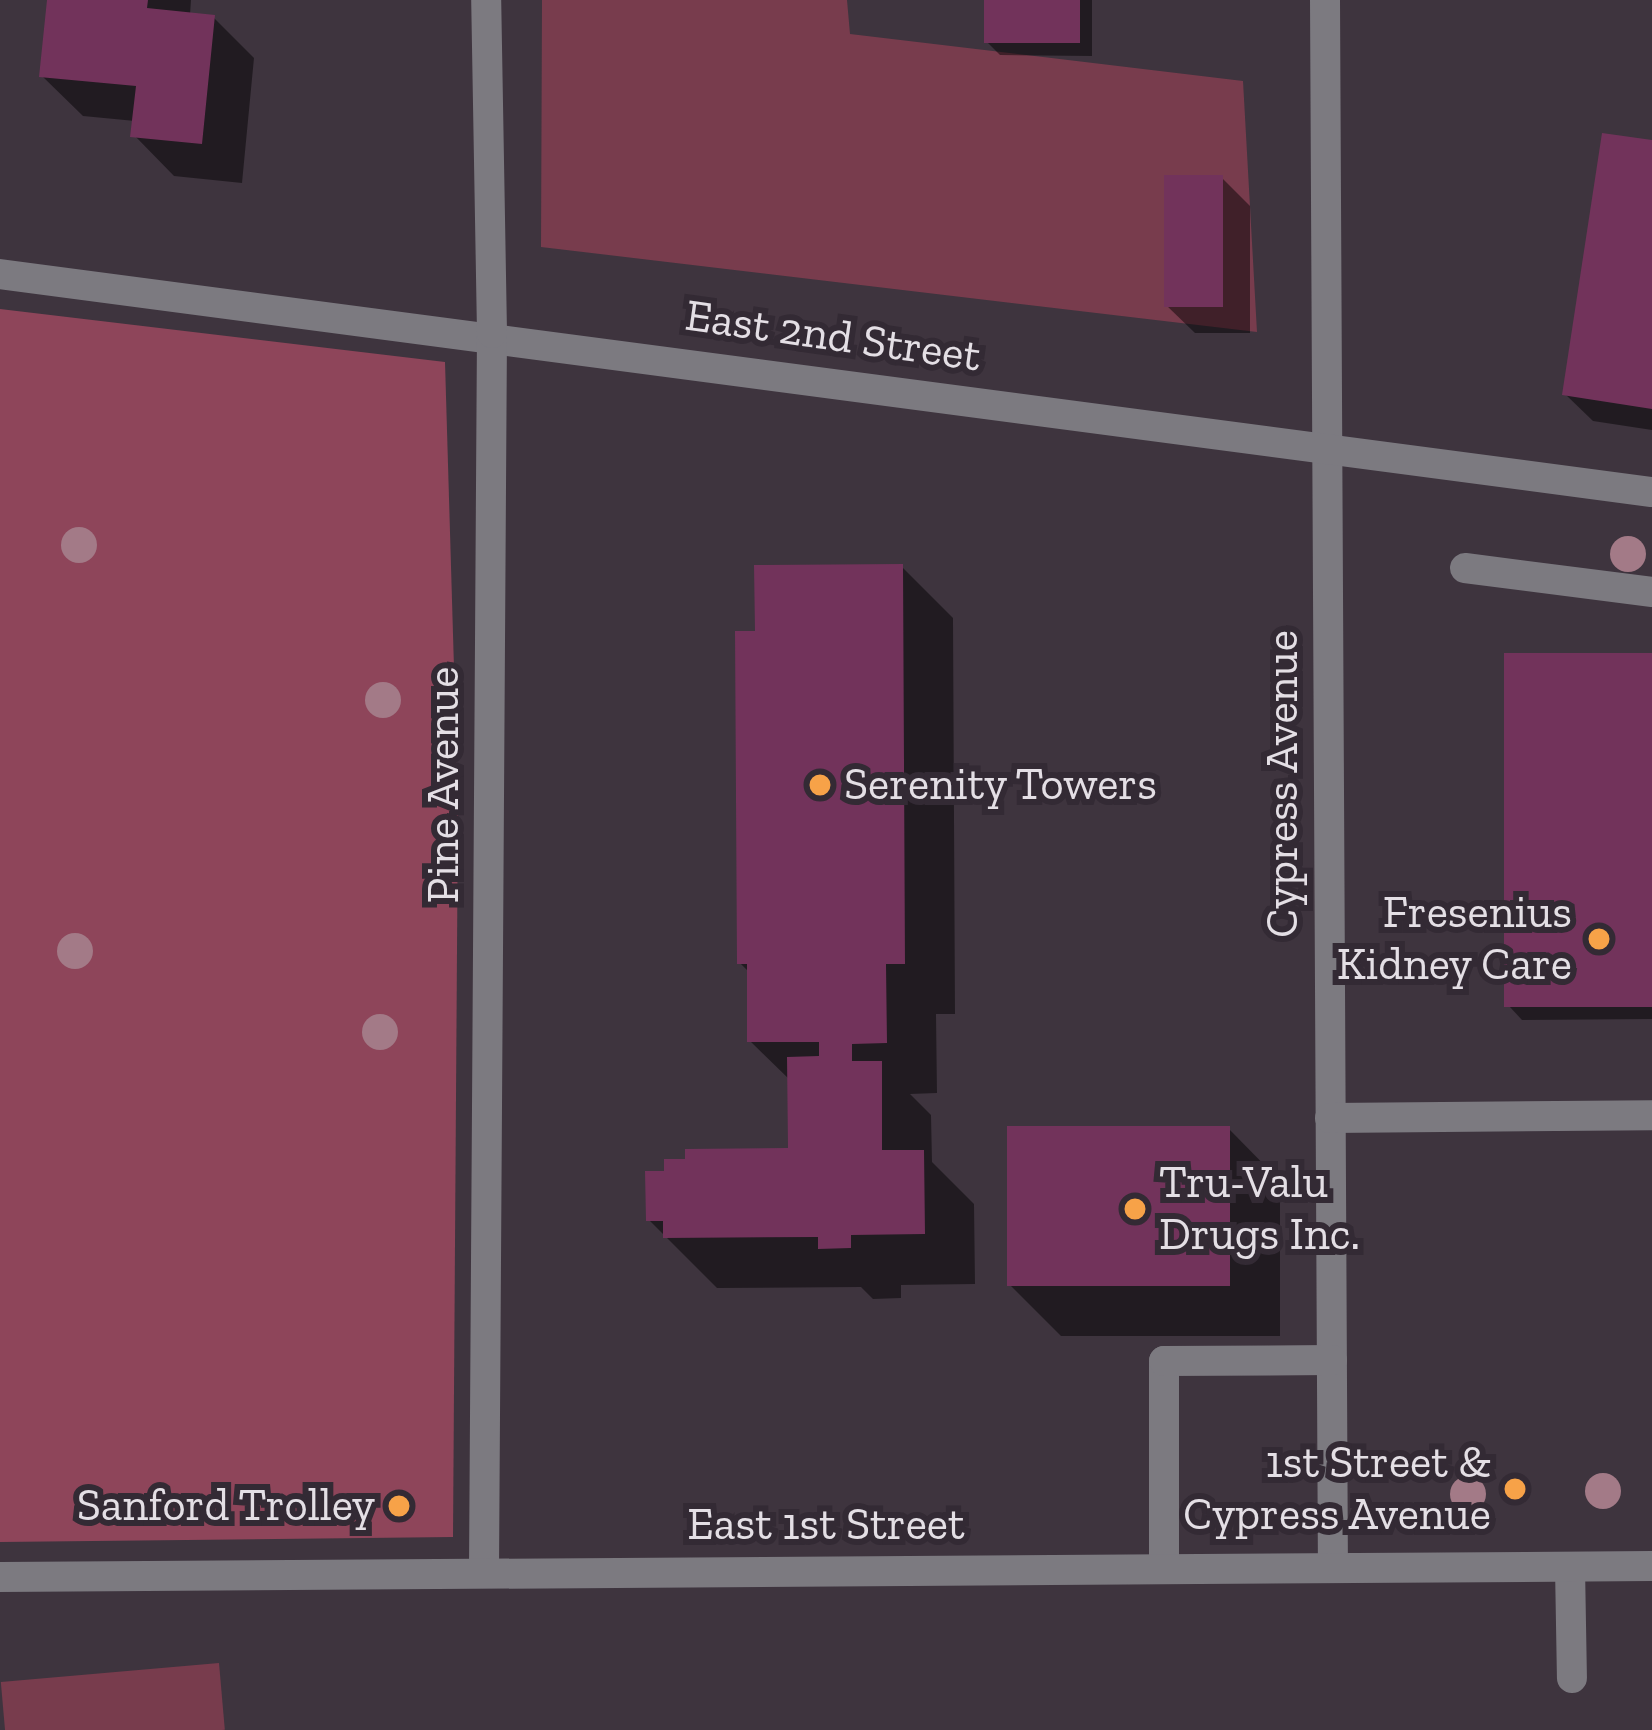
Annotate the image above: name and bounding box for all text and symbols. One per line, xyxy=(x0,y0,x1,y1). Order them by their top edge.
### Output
street label: East 2nd Street xyxy=(682,289,984,383)
street label: Cypress Avenue xyxy=(1256,629,1310,939)
street label: Pine Avenue xyxy=(417,666,471,904)
place label: Serenity Towers xyxy=(844,758,1159,812)
marker: Serenity Towers xyxy=(807,772,833,798)
place label: Fresenius Kidney Care xyxy=(1336,886,1572,992)
marker: Fresenius Kidney Care xyxy=(1583,923,1615,955)
place label: Tru-Valu Drugs Inc. xyxy=(1159,1156,1360,1262)
marker: Tru-Valu Drugs Inc. xyxy=(1122,1196,1148,1222)
place label: 1st Street & Cypress Avenue xyxy=(1182,1436,1491,1542)
marker: 1st Street & Cypress Avenue xyxy=(1502,1476,1528,1502)
place label: Sanford Trolley xyxy=(76,1479,375,1533)
marker: Sanford Trolley xyxy=(386,1493,412,1519)
street label: East 1st Street xyxy=(687,1498,965,1552)

